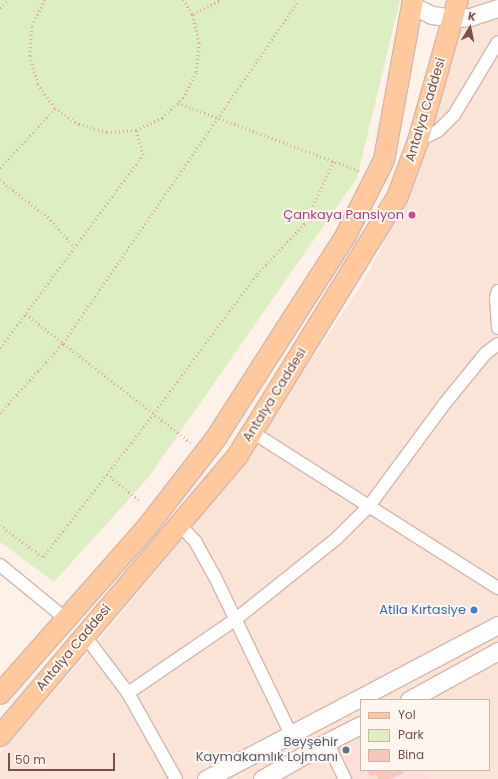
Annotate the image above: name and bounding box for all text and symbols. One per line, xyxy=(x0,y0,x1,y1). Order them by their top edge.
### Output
north arrow xyxy=(450,8,490,48)
text: K xyxy=(467,8,477,25)
street label: Antalya Caddesi xyxy=(403,56,449,164)
place label: Çankaya Pansiyon xyxy=(283,207,404,223)
marker: Çankaya Pansiyon xyxy=(407,210,417,220)
street label: Antalya Caddesi xyxy=(240,345,310,445)
street label: Antalya Caddesi xyxy=(33,602,115,694)
place label: Atila Kırtasiye xyxy=(379,602,466,618)
marker: Atila Kırtasiye xyxy=(469,605,479,615)
legend xyxy=(360,699,490,771)
text: Yol xyxy=(398,706,416,723)
text: Park xyxy=(398,726,424,743)
place label: Beyşehir Kaymakamlık Lojmanı xyxy=(196,735,338,766)
scale bar xyxy=(10,745,117,771)
marker: Beyşehir Kaymakamlık Lojmanı xyxy=(341,745,351,755)
text: Bina xyxy=(398,746,424,763)
text: 50 m xyxy=(15,751,46,768)

